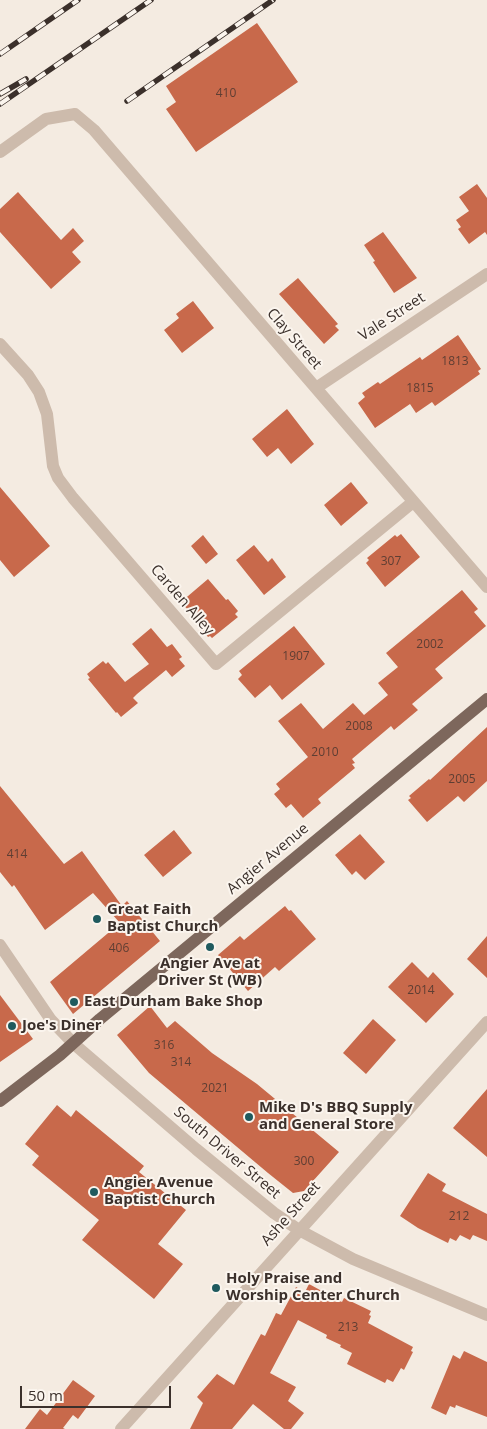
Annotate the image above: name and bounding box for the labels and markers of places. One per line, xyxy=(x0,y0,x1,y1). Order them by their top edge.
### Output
place label: Great Faith Baptist Church xyxy=(107,901,218,936)
marker: Great Faith Baptist Church xyxy=(91,913,103,925)
marker: Angier Ave at Driver St (WB) xyxy=(204,941,216,953)
place label: Angier Ave at Driver St (WB) xyxy=(158,955,262,990)
place label: East Durham Bake Shop xyxy=(84,993,263,1011)
marker: East Durham Bake Shop xyxy=(68,996,80,1008)
place label: Joe's Diner xyxy=(22,1017,102,1035)
marker: Joe's Diner xyxy=(6,1020,18,1032)
place label: Mike D's BBQ Supply and General Store xyxy=(259,1099,412,1134)
marker: Mike D's BBQ Supply and General Store xyxy=(243,1111,255,1123)
place label: Angier Avenue Baptist Church xyxy=(104,1174,215,1209)
marker: Angier Avenue Baptist Church xyxy=(88,1186,100,1198)
place label: Holy Praise and Worship Center Church xyxy=(226,1270,400,1305)
marker: Holy Praise and Worship Center Church xyxy=(210,1282,222,1294)

